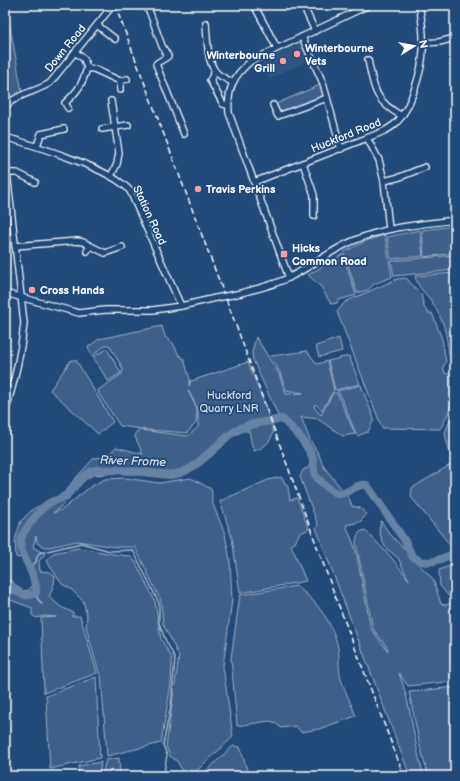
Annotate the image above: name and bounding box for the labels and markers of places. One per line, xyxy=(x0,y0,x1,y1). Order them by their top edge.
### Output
place label: Winterbourne Vets xyxy=(305,42,374,68)
place label: Winterbourne Grill xyxy=(206,49,275,75)
marker: Winterbourne Vets xyxy=(292,49,302,59)
marker: Winterbourne Grill xyxy=(278,56,288,66)
place label: Travis Perkins xyxy=(206,183,276,196)
marker: Travis Perkins xyxy=(193,184,203,194)
place label: Hicks Common Road xyxy=(292,242,367,268)
marker: Hicks Common Road xyxy=(279,249,289,259)
place label: Cross Hands xyxy=(40,284,105,297)
marker: Cross Hands xyxy=(27,285,37,295)

